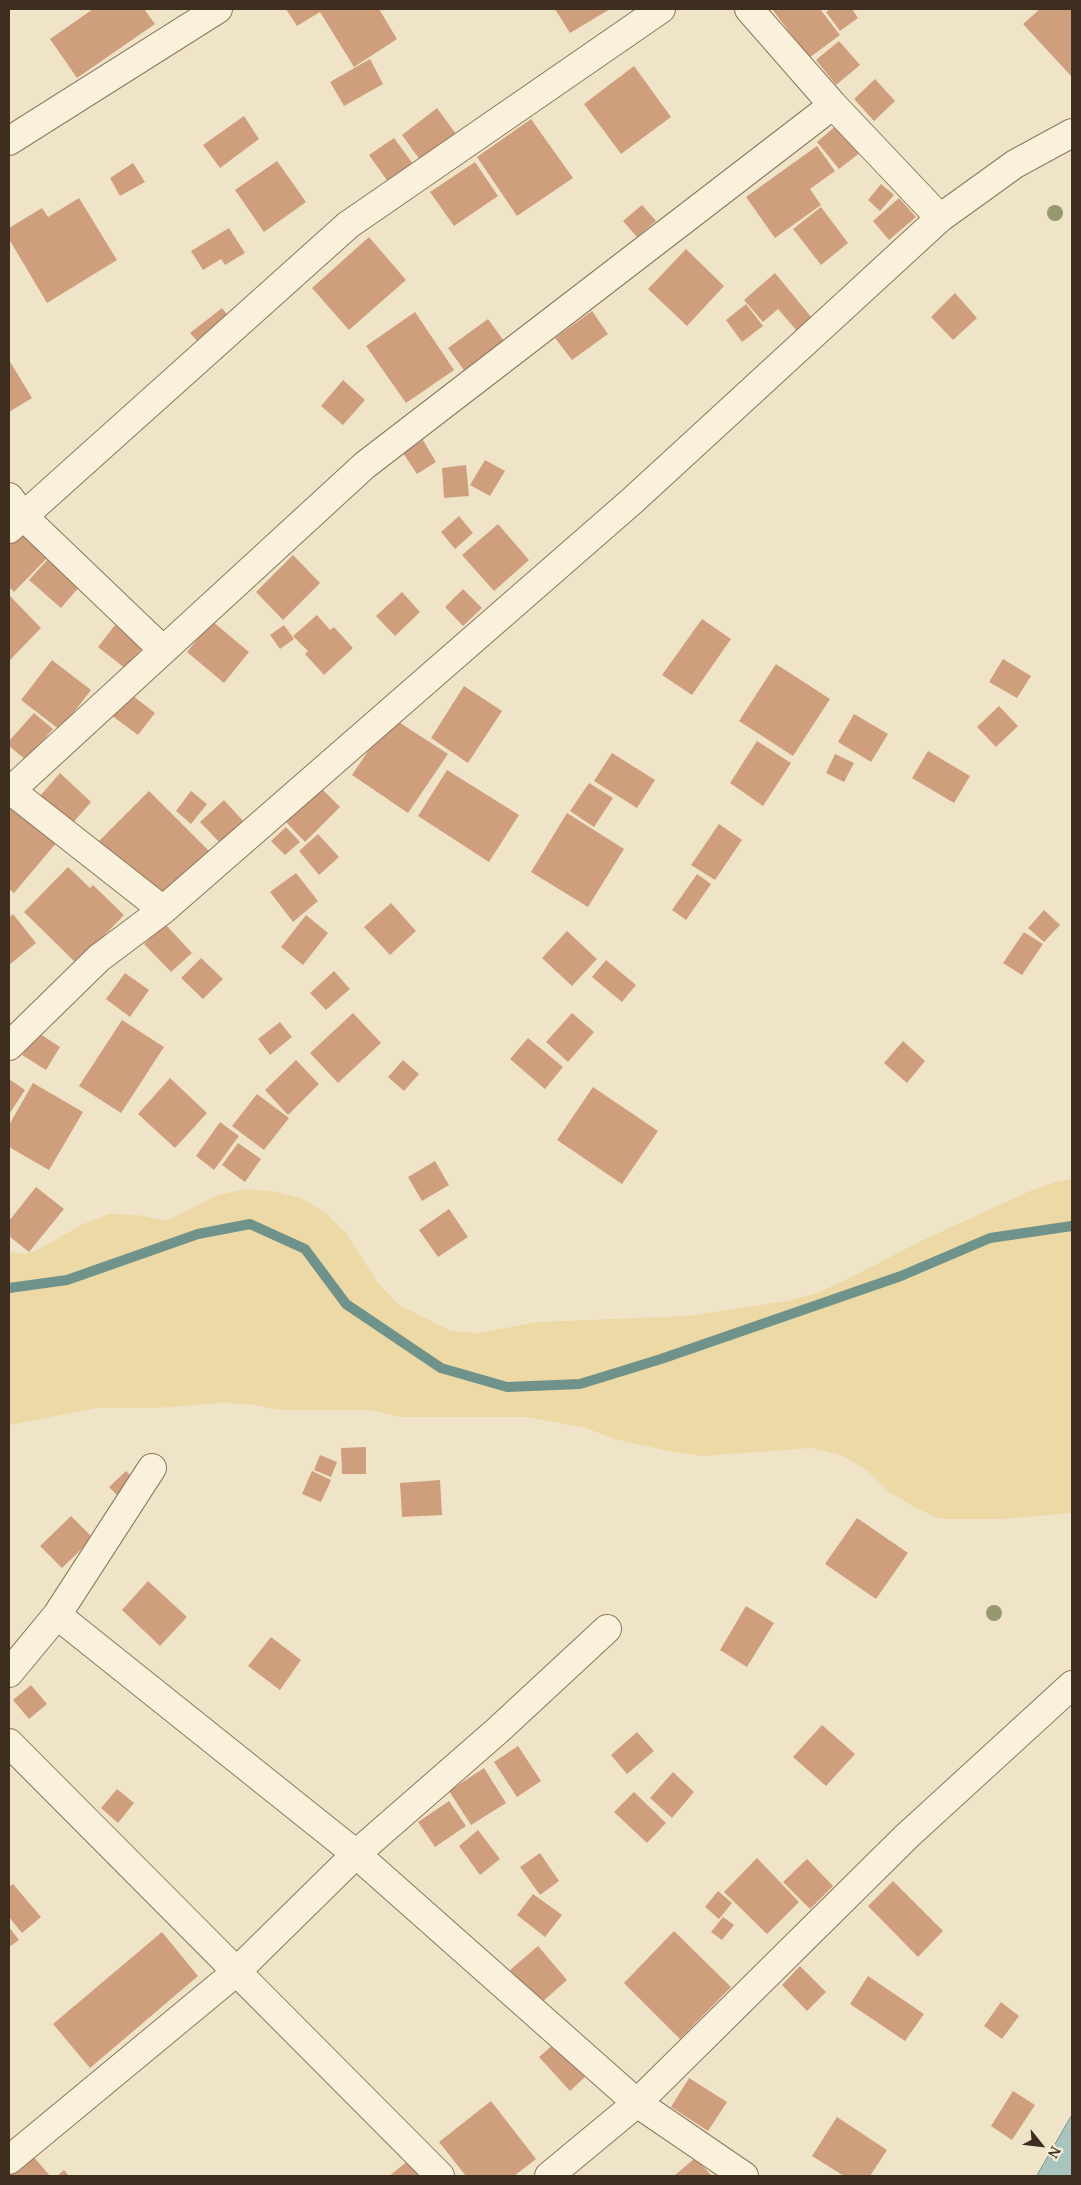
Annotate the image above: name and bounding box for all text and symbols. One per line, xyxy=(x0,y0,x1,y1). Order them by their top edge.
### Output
north arrow xyxy=(1016,2120,1066,2170)
text: N xyxy=(1044,2143,1066,2162)

